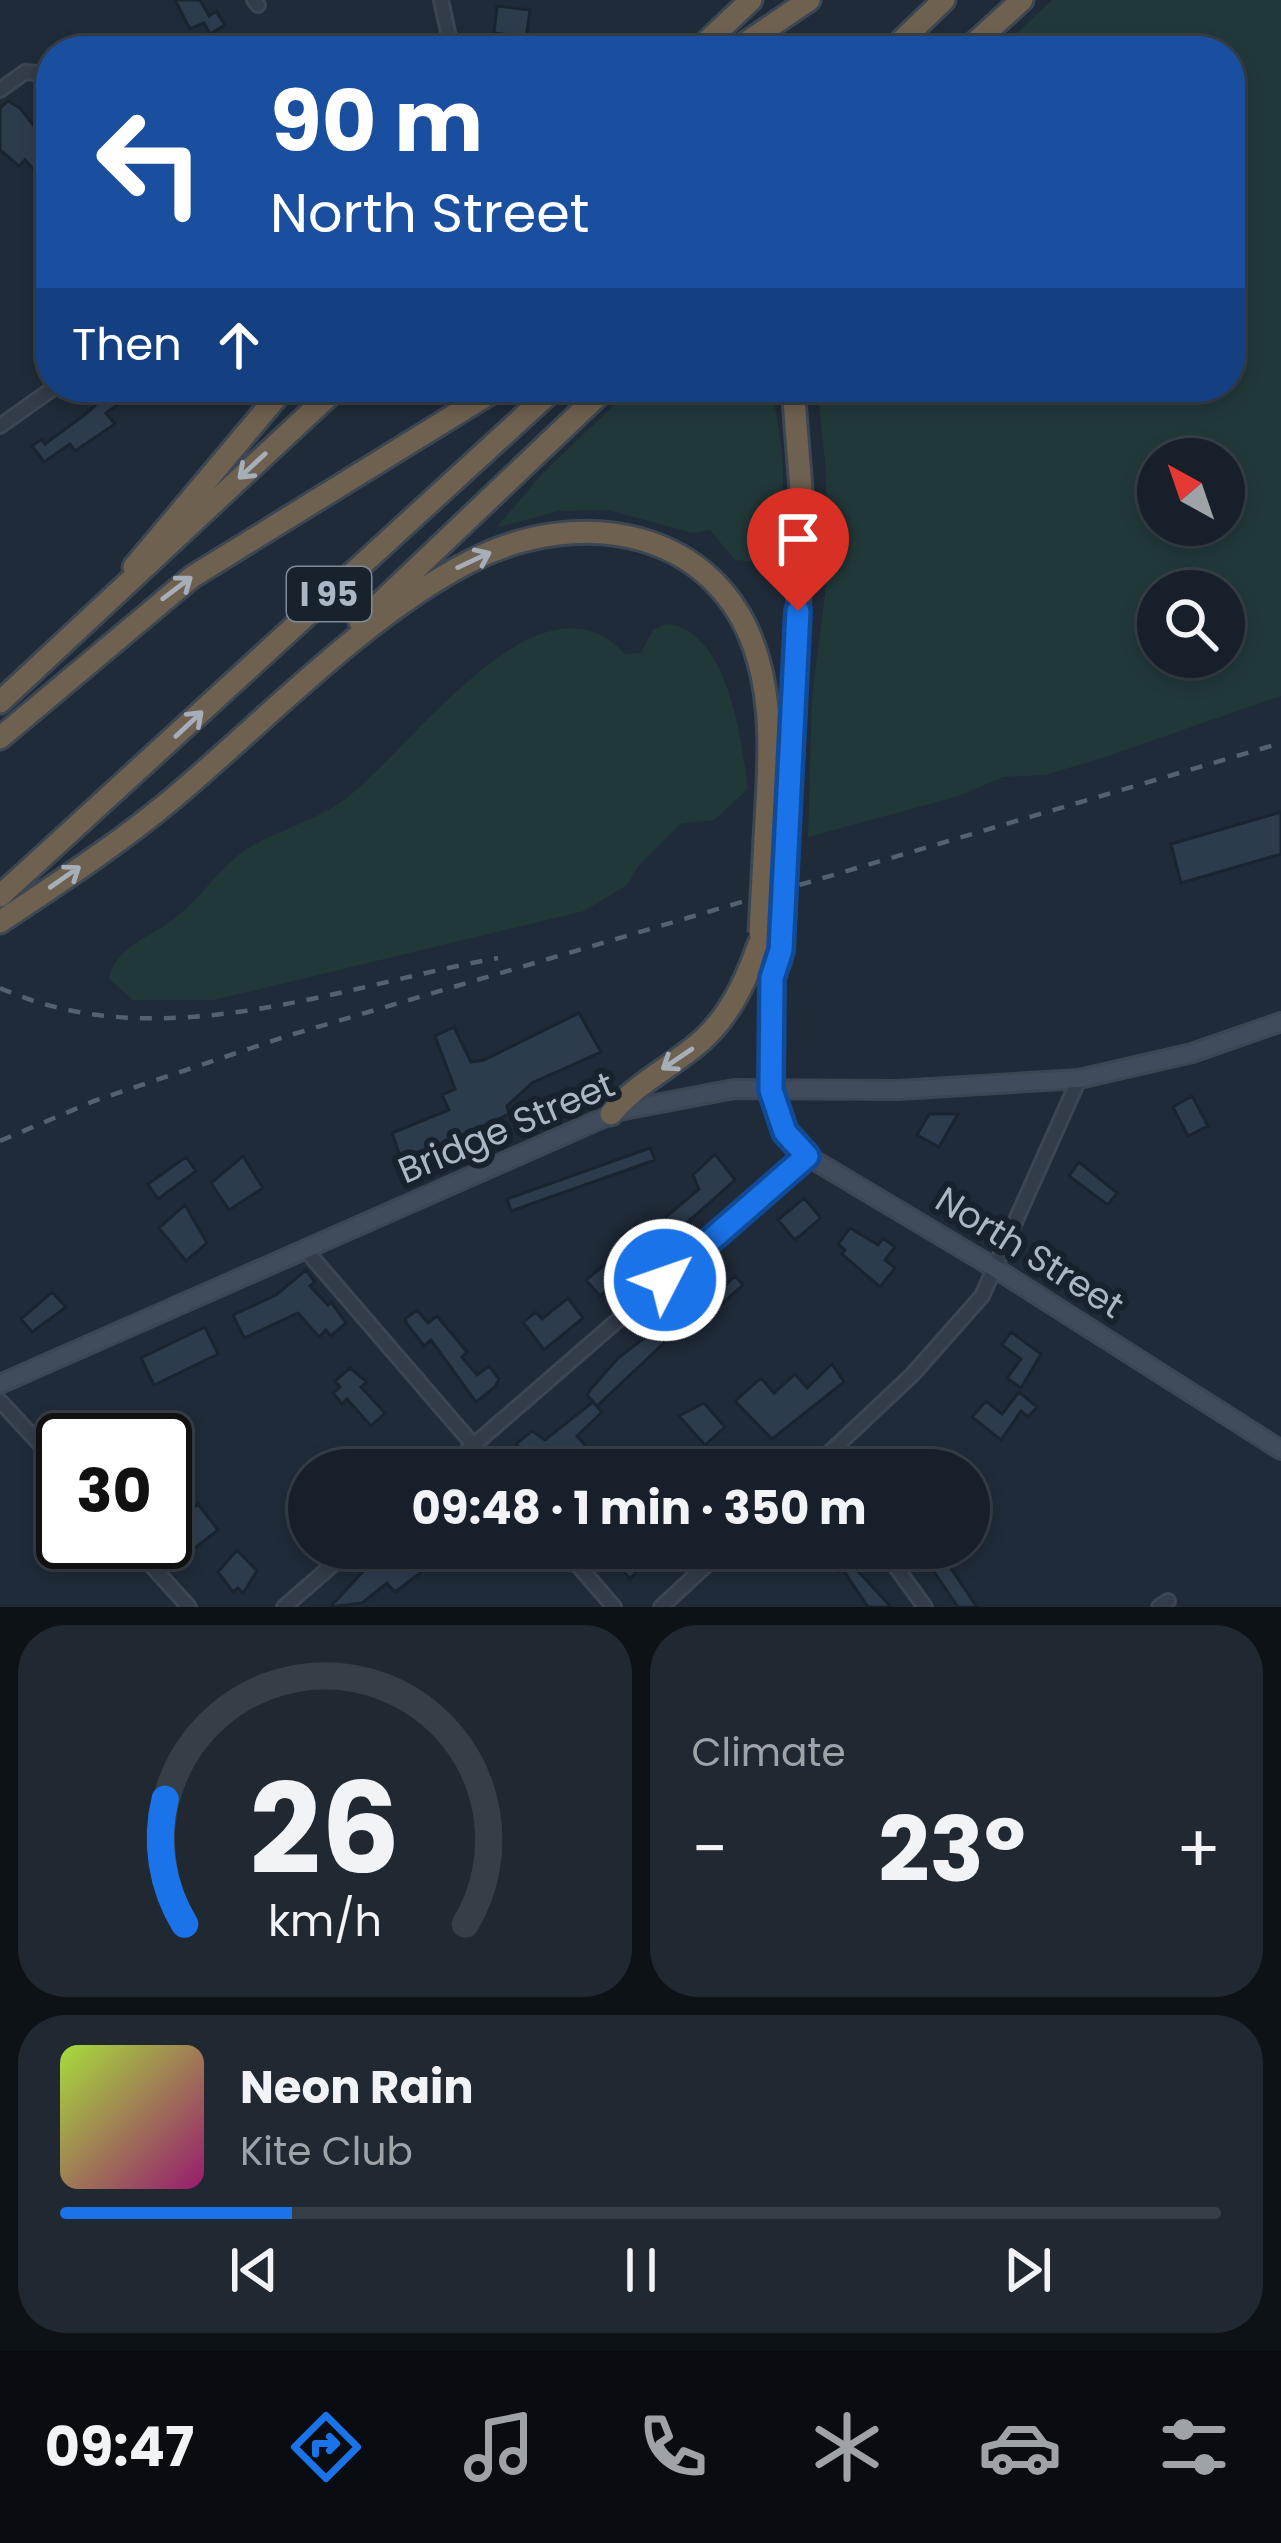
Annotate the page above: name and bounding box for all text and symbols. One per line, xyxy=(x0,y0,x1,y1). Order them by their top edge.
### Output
text: 90 m xyxy=(270,63,483,180)
icon: left xyxy=(72,84,228,240)
text: North Street xyxy=(270,175,589,251)
icon: ahead xyxy=(206,312,272,378)
text: Then xyxy=(72,313,182,376)
north arrow xyxy=(1137,438,1245,546)
map controls xyxy=(1137,438,1245,678)
one-way arrow xyxy=(238,452,268,480)
pin xyxy=(747,488,849,611)
icon: arrive xyxy=(765,506,831,572)
one-way arrow xyxy=(455,548,491,570)
road number: I 95 xyxy=(287,567,371,621)
button: search xyxy=(1137,570,1245,678)
one-way arrow xyxy=(160,576,193,602)
one-way arrow xyxy=(173,710,203,738)
one-way arrow xyxy=(48,865,82,890)
one-way arrow xyxy=(660,1046,694,1071)
street label: Bridge Street xyxy=(390,1059,622,1196)
street label: North Street xyxy=(926,1174,1134,1330)
position arrow xyxy=(602,1217,728,1343)
speed limit sign: 30 xyxy=(36,1413,192,1569)
text: 09:48 · 1 min · 350 m xyxy=(411,1477,867,1540)
text: Climate xyxy=(692,1725,846,1780)
text: 26 xyxy=(249,1742,400,1917)
text: 23° xyxy=(878,1786,1026,1913)
text: − xyxy=(692,1803,728,1895)
text: + xyxy=(1176,1803,1221,1895)
text: km/h xyxy=(268,1891,382,1951)
text: Neon Rain xyxy=(240,2056,474,2119)
text: Kite Club xyxy=(240,2124,413,2179)
icon: previous xyxy=(221,2237,287,2303)
icon: pause xyxy=(608,2237,674,2303)
icon: next xyxy=(995,2237,1061,2303)
icon: directions xyxy=(284,2405,368,2489)
icon: music xyxy=(457,2405,541,2489)
icon: phone xyxy=(631,2405,715,2489)
icon: climate xyxy=(805,2405,889,2489)
icon: car xyxy=(978,2405,1062,2489)
icon: filters xyxy=(1152,2405,1236,2489)
text: 09:47 xyxy=(45,2409,194,2485)

